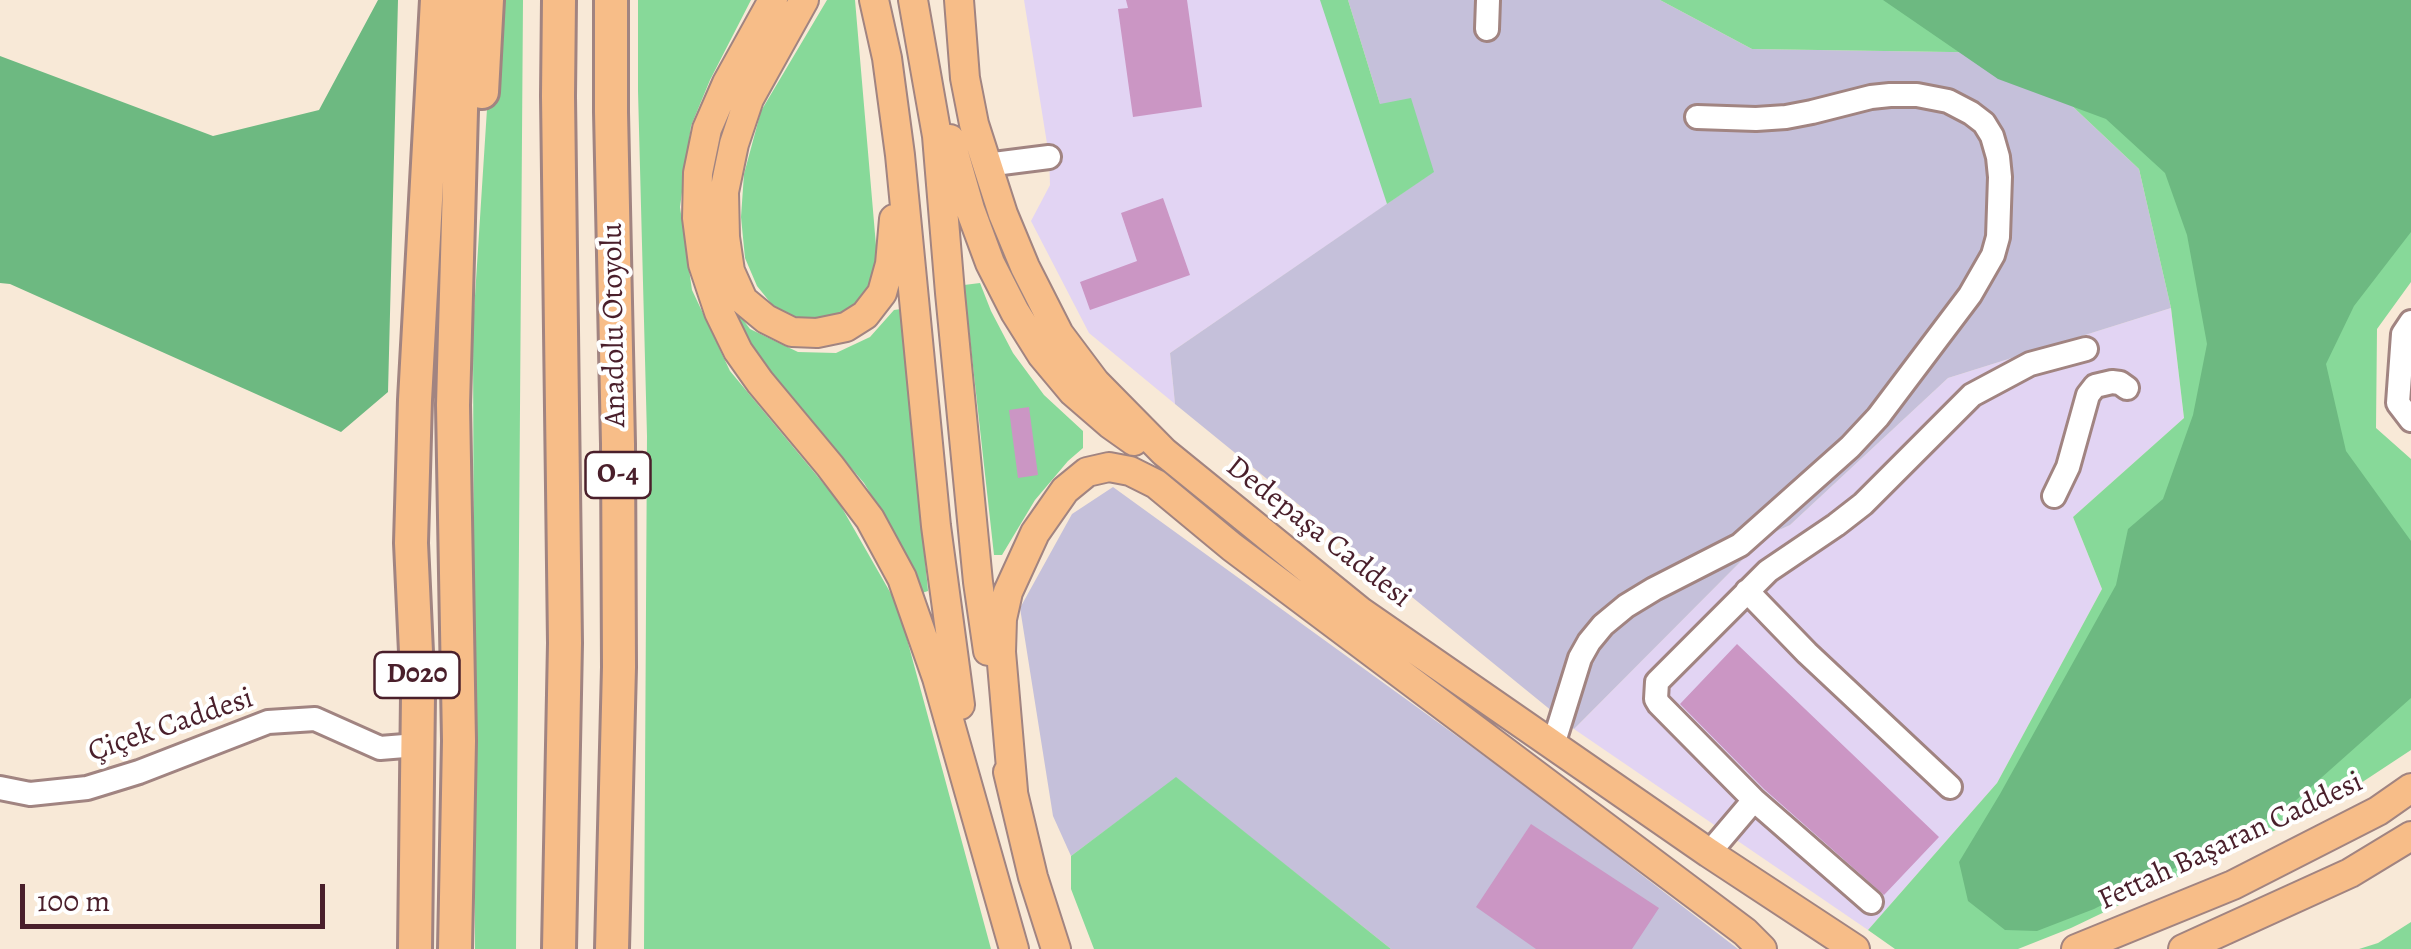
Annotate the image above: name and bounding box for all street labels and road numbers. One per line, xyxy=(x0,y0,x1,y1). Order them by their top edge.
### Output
street label: Anadolu Otoyolu xyxy=(595,223,635,427)
street label: Dedepaşa Caddesi xyxy=(1218,450,1418,616)
road number: O-4 xyxy=(586,452,650,498)
road number: D020 xyxy=(374,652,460,698)
street label: Çiçek Caddesi xyxy=(84,681,258,771)
street label: Fettah Başaran Caddesi xyxy=(2093,765,2369,919)

